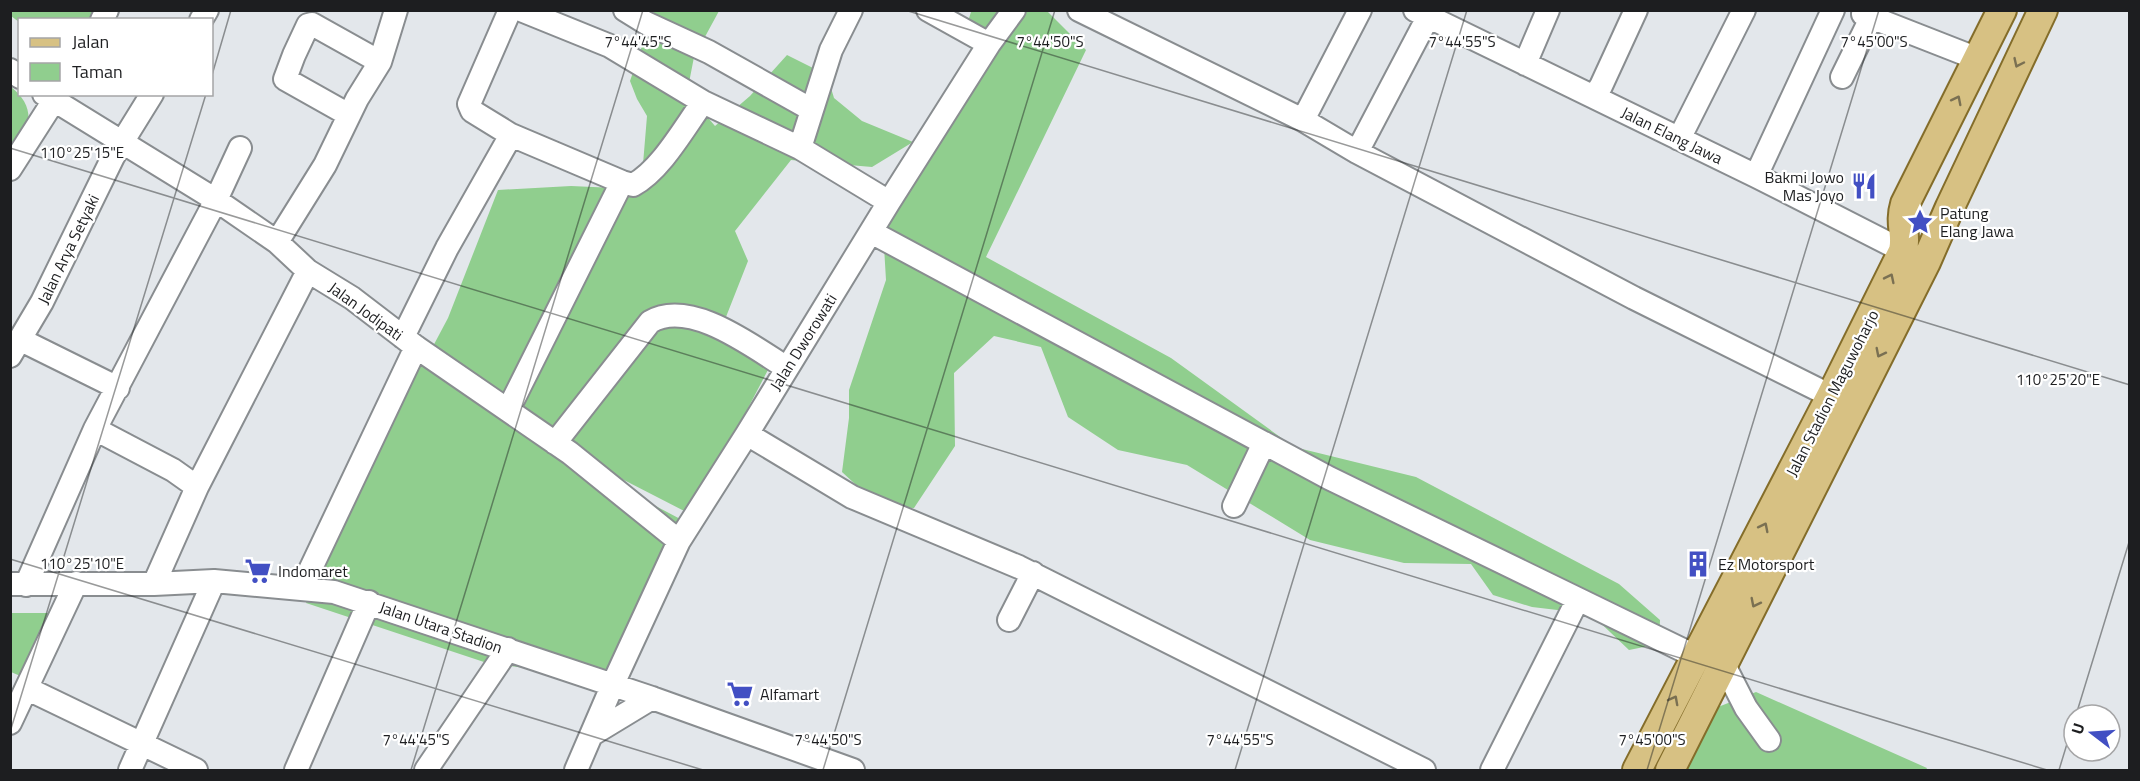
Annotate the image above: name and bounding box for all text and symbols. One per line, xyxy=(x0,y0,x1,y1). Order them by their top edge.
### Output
legend xyxy=(18,18,213,96)
text: Jalan xyxy=(72,28,109,55)
text: 7°44'45"S xyxy=(604,30,672,53)
text: 7°44'50"S xyxy=(1016,30,1084,53)
text: 7°44'55"S xyxy=(1428,30,1496,53)
text: 7°45'00"S xyxy=(1840,30,1908,53)
one-way arrow xyxy=(2013,57,2025,68)
text: Taman xyxy=(72,58,123,85)
one-way arrow xyxy=(1950,95,1962,106)
street label: Jalan Elang Jawa xyxy=(1617,100,1727,170)
text: 110°25'15"E xyxy=(40,141,124,164)
place label: Bakmi Jowo Mas Joyo xyxy=(1765,165,1844,207)
restaurant icon: Bakmi Jowo Mas Joyo xyxy=(1849,171,1879,201)
street label: Jalan Arya Setyaki xyxy=(31,190,105,308)
place label: Patung Elang Jawa xyxy=(1940,201,2014,243)
place icon: Patung Elang Jawa xyxy=(1905,207,1935,237)
one-way arrow xyxy=(1882,273,1894,284)
street label: Jalan Jodipati xyxy=(324,276,408,346)
street label: Jalan Dworowati xyxy=(764,289,842,395)
street label: Jalan Stadion Maguwoharjo xyxy=(1780,306,1884,480)
one-way arrow xyxy=(1876,347,1888,358)
text: 110°25'20"E xyxy=(2016,368,2100,391)
one-way arrow xyxy=(1757,523,1768,533)
building icon: Ez Motorsport xyxy=(1683,549,1713,579)
text: 110°25'10"E xyxy=(40,552,124,575)
place label: Ez Motorsport xyxy=(1718,552,1815,576)
supermarket icon: Indomaret xyxy=(243,556,273,586)
place label: Indomaret xyxy=(278,559,348,583)
street label: Jalan Utara Stadion xyxy=(376,595,506,659)
one-way arrow xyxy=(1751,596,1762,607)
supermarket icon: Alfamart xyxy=(725,679,755,709)
place label: Alfamart xyxy=(760,682,819,706)
one-way arrow xyxy=(1667,696,1678,706)
north arrow xyxy=(2062,703,2122,763)
text: U xyxy=(2065,720,2091,737)
text: 7°44'45"S xyxy=(382,728,450,751)
text: 7°44'50"S xyxy=(794,728,862,751)
text: 7°44'55"S xyxy=(1206,728,1274,751)
text: 7°45'00"S xyxy=(1618,728,1686,751)

